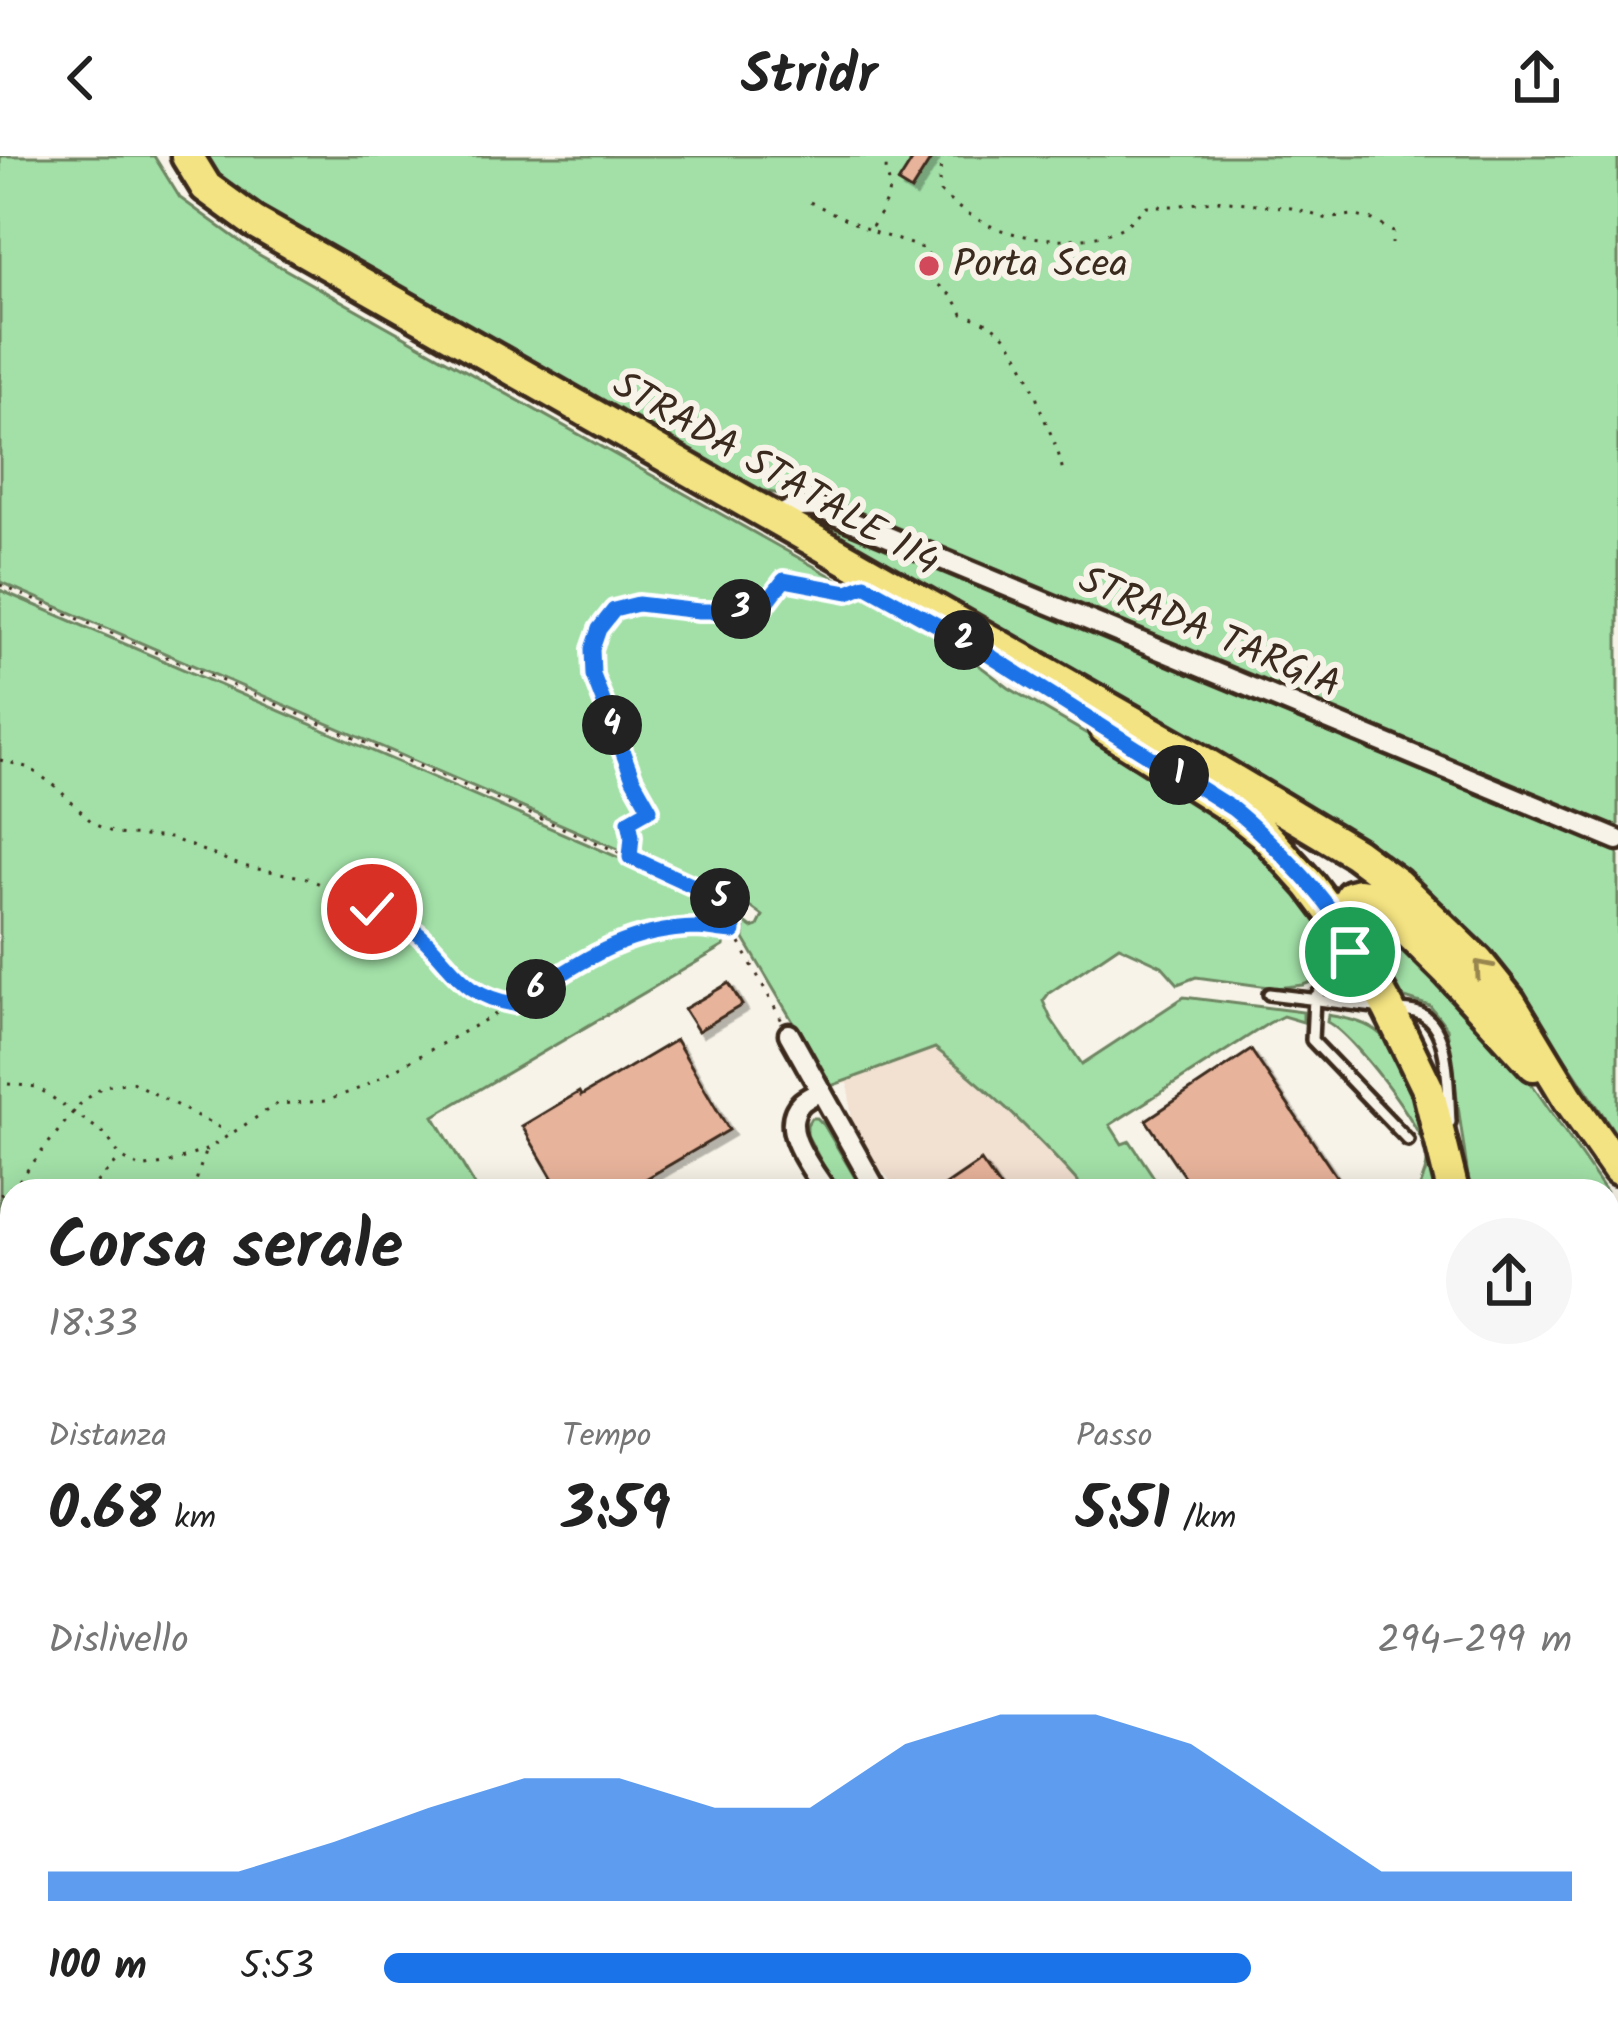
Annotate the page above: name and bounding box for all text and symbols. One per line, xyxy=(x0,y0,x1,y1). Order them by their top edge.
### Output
text: Stridr xyxy=(741,35,877,121)
icon: back xyxy=(48,45,114,111)
icon: share xyxy=(1504,45,1570,111)
place label: Porta Scea xyxy=(953,235,1128,297)
marker: Porta Scea xyxy=(916,253,942,279)
street label: STRADA STATALE 114 xyxy=(600,356,950,594)
street label: STRADA TARGIA xyxy=(1068,551,1350,717)
pin: 3 xyxy=(711,579,771,639)
text: 3 xyxy=(732,582,750,635)
pin: 2 xyxy=(934,610,994,670)
text: 2 xyxy=(954,613,974,666)
pin: 4 xyxy=(582,695,642,755)
text: 4 xyxy=(603,698,621,751)
pin: 1 xyxy=(1149,745,1209,805)
text: 1 xyxy=(1174,748,1184,801)
pin xyxy=(321,858,423,960)
pin: 5 xyxy=(690,868,750,928)
text: 5 xyxy=(712,871,728,924)
icon: check xyxy=(339,876,405,942)
pin xyxy=(1299,901,1401,1003)
icon: arrive xyxy=(1317,919,1383,985)
pin: 6 xyxy=(506,959,566,1019)
one-way arrow xyxy=(1475,960,1496,982)
text: 6 xyxy=(527,962,545,1015)
text: Corsa serale xyxy=(48,1197,403,1302)
button: share xyxy=(1446,1218,1572,1344)
text: 18:33 xyxy=(48,1295,138,1357)
text: Distanza xyxy=(48,1411,167,1464)
text: Tempo xyxy=(562,1411,652,1464)
text: Passo xyxy=(1076,1411,1152,1464)
text: 0.68 xyxy=(48,1464,161,1560)
text: 3:59 xyxy=(562,1464,670,1560)
text: 5:51 xyxy=(1076,1464,1170,1560)
text: km xyxy=(161,1493,216,1546)
text: /km xyxy=(1170,1493,1236,1546)
text: Dislivello xyxy=(48,1611,189,1673)
text: 294–299 m xyxy=(1378,1611,1572,1673)
text: 100 m xyxy=(48,1937,147,1999)
text: 5:53 xyxy=(240,1937,314,1999)

